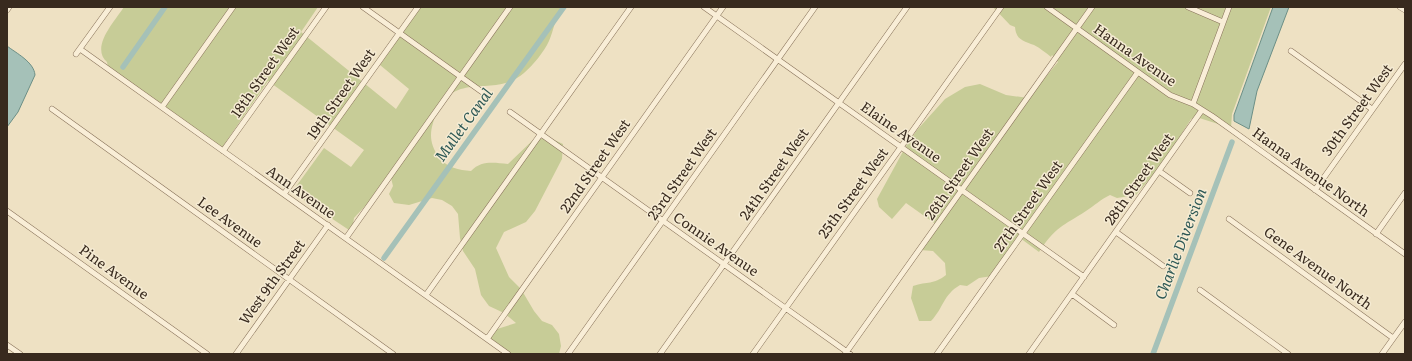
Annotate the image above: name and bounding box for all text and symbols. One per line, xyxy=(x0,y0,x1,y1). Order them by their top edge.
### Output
street label: Hanna Avenue xyxy=(1090,18,1181,90)
street label: 18th Street West xyxy=(225,22,303,121)
street label: 19th Street West xyxy=(301,44,379,143)
street label: 30th Street West xyxy=(1316,59,1397,159)
water label: Mullet Canal xyxy=(428,82,498,166)
street label: Elaine Avenue xyxy=(857,96,946,166)
street label: 22nd Street West xyxy=(554,114,634,216)
street label: Hanna Avenue North xyxy=(1249,122,1374,221)
street label: 23rd Street West xyxy=(642,123,721,224)
street label: 24th Street West xyxy=(734,123,813,224)
street label: 26th Street West xyxy=(919,123,998,223)
street label: 28th Street West xyxy=(1099,128,1178,229)
street label: 25th Street West xyxy=(812,143,892,242)
street label: 27th Street West xyxy=(988,155,1066,255)
street label: Ann Avenue xyxy=(263,160,340,222)
water label: Charlie Diversion xyxy=(1148,184,1211,302)
street label: Lee Avenue xyxy=(194,191,267,251)
street label: Connie Avenue xyxy=(670,206,763,280)
street label: Gene Avenue North xyxy=(1260,221,1377,313)
street label: West 9th Street xyxy=(233,234,309,328)
street label: Pine Avenue xyxy=(76,239,153,303)

